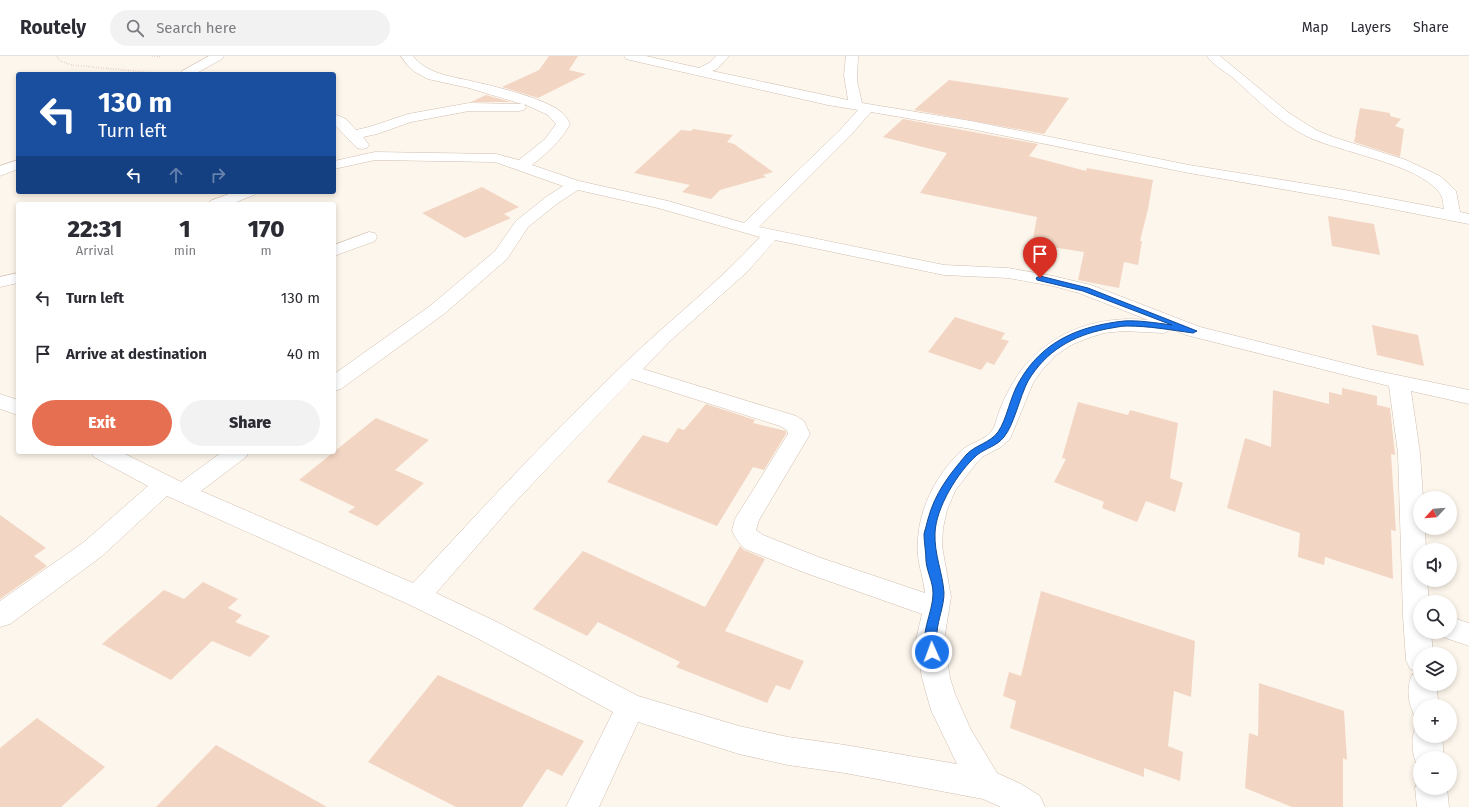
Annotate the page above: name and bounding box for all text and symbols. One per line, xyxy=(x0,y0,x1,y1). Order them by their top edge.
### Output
search box xyxy=(110,10,390,46)
text: Routely xyxy=(20,16,86,39)
icon: search xyxy=(124,17,146,39)
text: Search here xyxy=(156,19,236,37)
text: Map xyxy=(1302,19,1328,36)
text: Layers xyxy=(1350,19,1391,36)
text: Share xyxy=(1413,19,1449,36)
text: 130 m xyxy=(98,86,172,119)
icon: left xyxy=(32,88,84,140)
text: Turn left xyxy=(98,120,167,142)
icon: left xyxy=(123,164,145,186)
icon: ahead xyxy=(165,164,187,186)
icon: right xyxy=(207,164,229,186)
text: 22:31 xyxy=(68,215,122,243)
text: 1 xyxy=(179,215,191,243)
text: 170 xyxy=(248,215,285,243)
pin xyxy=(1023,237,1057,278)
text: Arrival xyxy=(76,243,114,258)
text: min xyxy=(174,243,196,258)
text: m xyxy=(261,243,272,258)
icon: arrive xyxy=(1029,243,1051,265)
icon: left xyxy=(32,287,54,309)
text: Turn left xyxy=(66,289,124,307)
text: 130 m xyxy=(281,289,320,307)
icon: arrive xyxy=(32,343,54,365)
text: Arrive at destination xyxy=(66,345,207,363)
text: 40 m xyxy=(287,345,320,363)
button: Exit xyxy=(32,400,172,446)
button: Share xyxy=(180,400,320,446)
north arrow xyxy=(1413,491,1457,535)
map controls xyxy=(1413,491,1457,795)
button: sound xyxy=(1413,543,1457,587)
button: search xyxy=(1413,595,1457,639)
position arrow xyxy=(911,631,953,673)
button: layers xyxy=(1413,647,1457,691)
button: + xyxy=(1413,699,1457,743)
button: − xyxy=(1413,751,1457,795)

